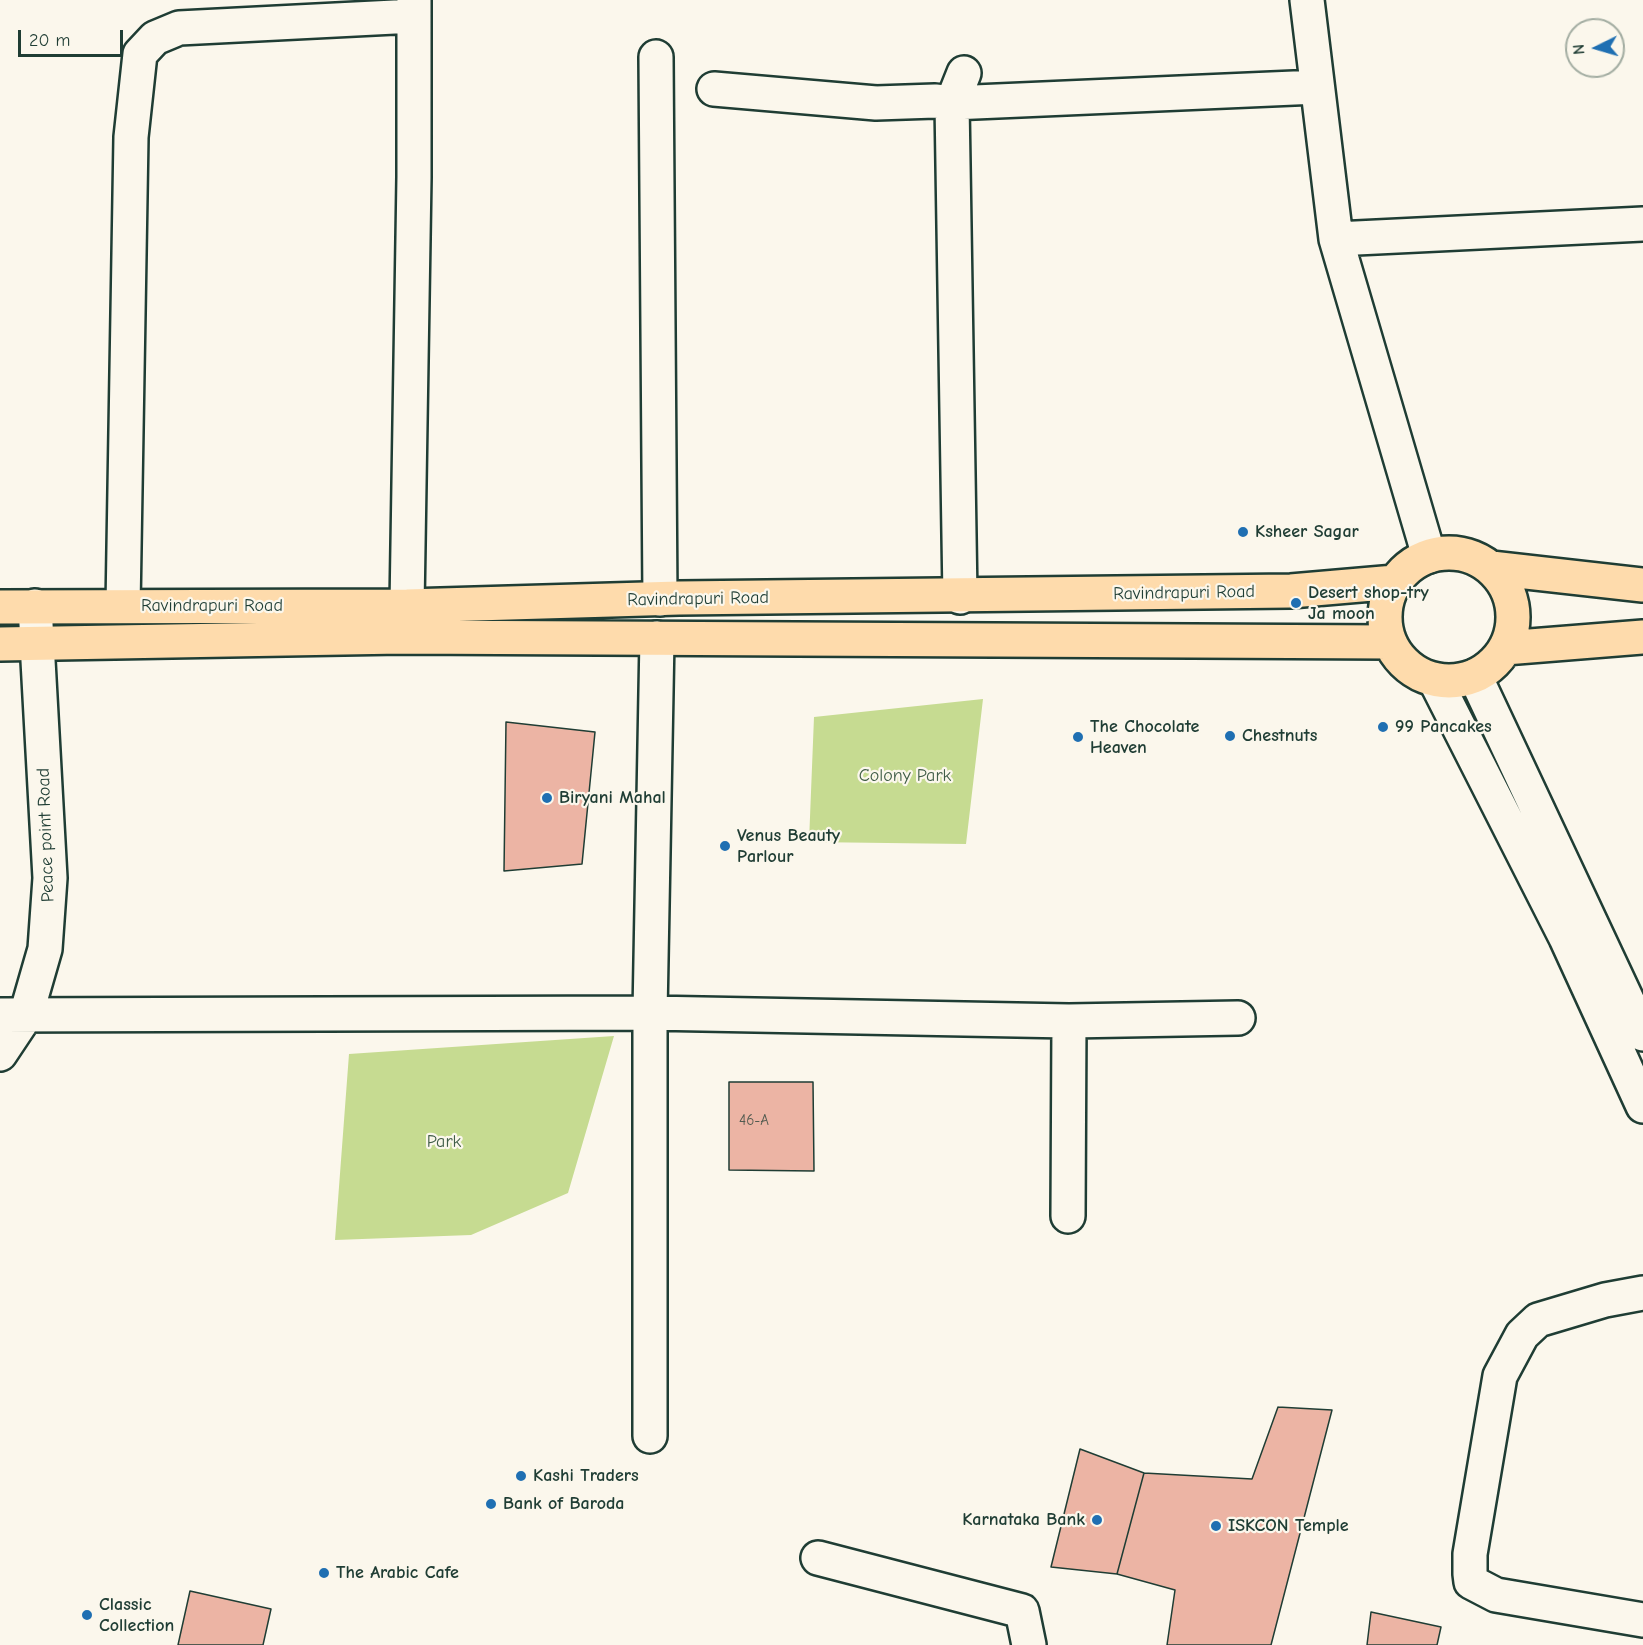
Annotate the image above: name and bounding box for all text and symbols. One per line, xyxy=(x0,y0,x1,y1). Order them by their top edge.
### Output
scale bar xyxy=(21,18,126,56)
north arrow xyxy=(1565,18,1625,78)
text: 20 m xyxy=(29,30,70,51)
text: N xyxy=(1570,43,1588,55)
place label: Ksheer Sagar xyxy=(1255,521,1359,543)
marker: Ksheer Sagar xyxy=(1236,525,1250,539)
street label: Ravindrapuri Road xyxy=(1113,581,1255,605)
place label: Desert shop-try Ja moon xyxy=(1308,582,1429,624)
street label: Ravindrapuri Road xyxy=(627,587,769,611)
street label: Ravindrapuri Road xyxy=(141,595,283,617)
marker: Desert shop-try Ja moon xyxy=(1289,596,1303,610)
place label: The Chocolate Heaven xyxy=(1090,716,1199,758)
place label: 99 Pancakes xyxy=(1395,716,1492,738)
marker: 99 Pancakes xyxy=(1376,720,1390,734)
place label: Chestnuts xyxy=(1242,725,1317,747)
marker: Chestnuts xyxy=(1223,729,1237,743)
marker: The Chocolate Heaven xyxy=(1071,730,1085,744)
park label: Colony Park xyxy=(859,765,951,787)
street label: Peace point Road xyxy=(33,767,59,903)
place label: Biryani Mahal xyxy=(559,787,666,809)
marker: Biryani Mahal xyxy=(540,791,554,805)
place label: Venus Beauty Parlour xyxy=(737,825,840,868)
marker: Venus Beauty Parlour xyxy=(718,839,732,853)
house number: 46-A xyxy=(739,1112,769,1130)
park label: Park xyxy=(427,1131,461,1153)
place label: Kashi Traders xyxy=(533,1465,639,1487)
marker: Kashi Traders xyxy=(514,1469,528,1483)
place label: Bank of Baroda xyxy=(503,1493,624,1515)
marker: Bank of Baroda xyxy=(484,1497,498,1511)
place label: Karnataka Bank xyxy=(962,1509,1085,1531)
marker: Karnataka Bank xyxy=(1090,1513,1104,1527)
place label: ISKCON Temple xyxy=(1228,1515,1349,1537)
marker: ISKCON Temple xyxy=(1209,1519,1223,1533)
place label: The Arabic Cafe xyxy=(336,1562,459,1584)
marker: The Arabic Cafe xyxy=(317,1566,331,1580)
place label: Classic Collection xyxy=(99,1594,174,1636)
marker: Classic Collection xyxy=(80,1608,94,1622)

